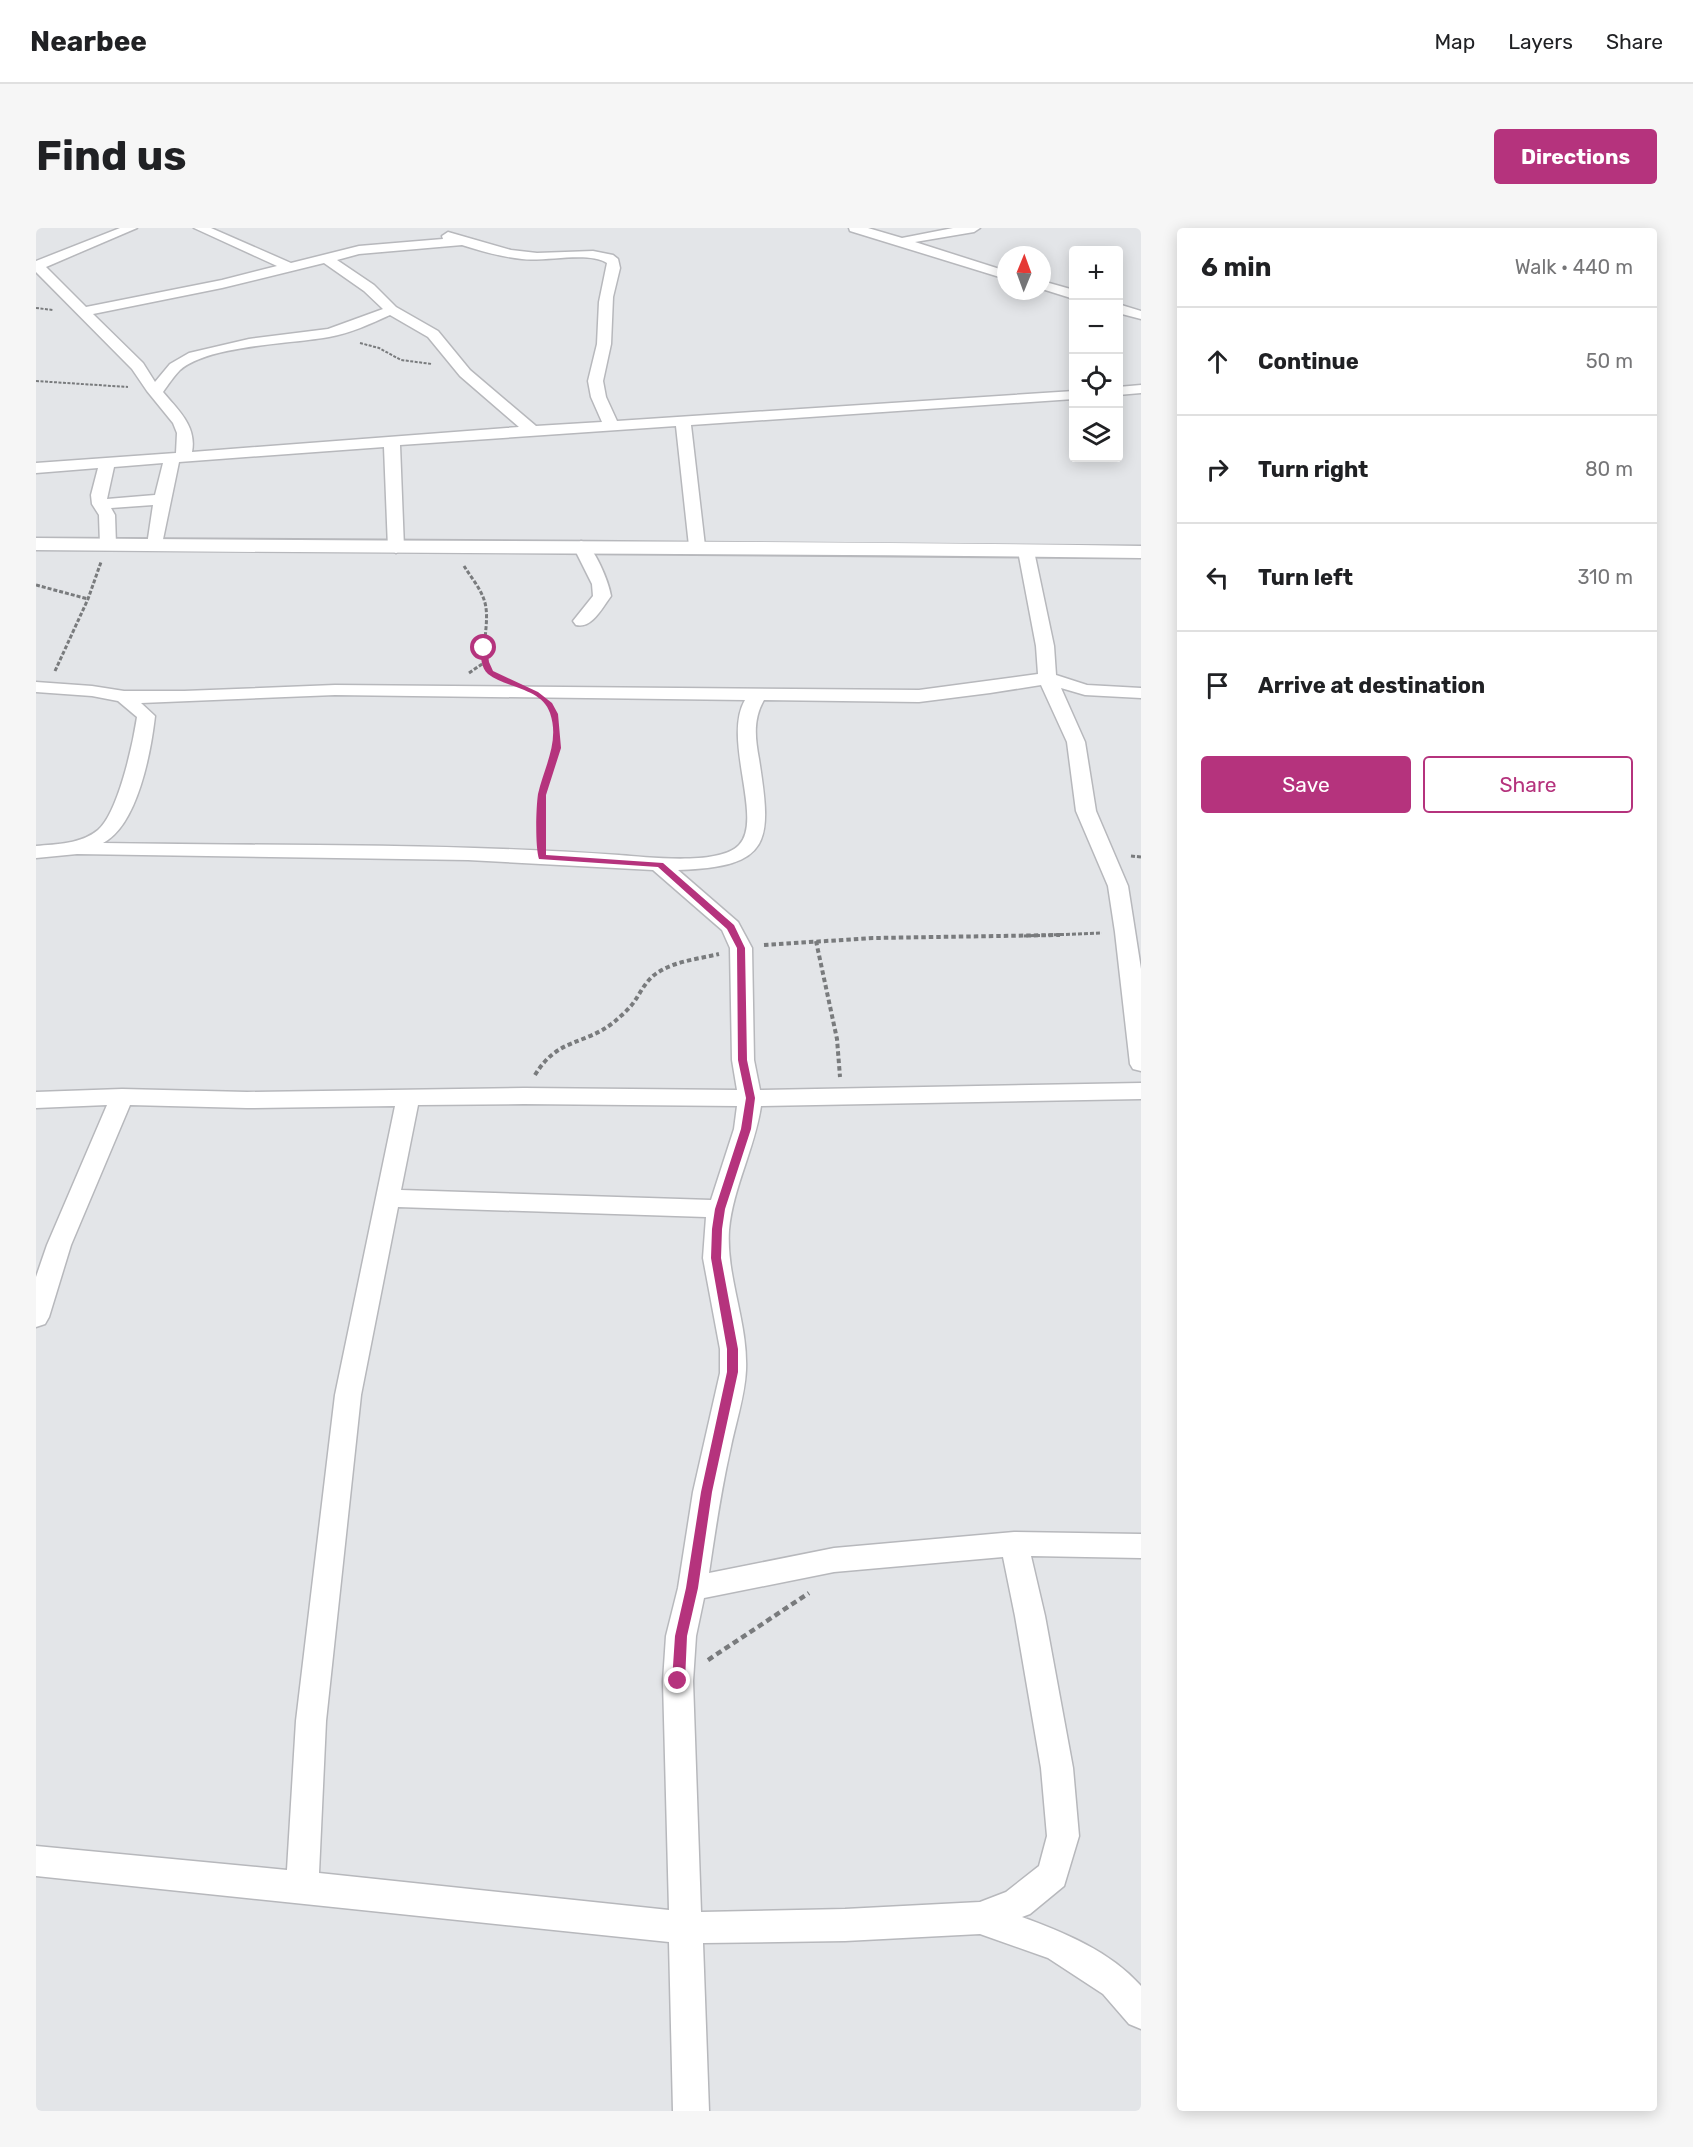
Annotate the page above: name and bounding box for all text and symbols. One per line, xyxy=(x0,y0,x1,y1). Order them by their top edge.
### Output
text: Nearbee xyxy=(30,25,147,58)
text: Map xyxy=(1434,29,1475,54)
text: Layers xyxy=(1508,29,1573,54)
text: Share xyxy=(1606,29,1663,54)
button: Directions xyxy=(1494,129,1657,184)
text: Find us xyxy=(36,131,187,181)
north arrow xyxy=(997,246,1051,300)
map controls xyxy=(1069,246,1123,462)
button: + xyxy=(1069,246,1123,300)
text: 6 min xyxy=(1201,252,1271,283)
text: Walk · 440 m xyxy=(1515,255,1633,279)
button: − xyxy=(1069,300,1123,354)
icon: ahead xyxy=(1201,345,1234,378)
text: Continue xyxy=(1258,348,1359,375)
text: 50 m xyxy=(1586,349,1633,373)
button: locate xyxy=(1069,354,1123,408)
button: layers xyxy=(1069,408,1123,462)
icon: right xyxy=(1201,453,1234,486)
text: Turn right xyxy=(1258,456,1368,483)
text: 80 m xyxy=(1585,457,1633,481)
icon: left xyxy=(1201,561,1234,594)
text: Turn left xyxy=(1258,564,1353,591)
text: 310 m xyxy=(1577,565,1633,589)
route start xyxy=(470,634,496,660)
icon: arrive xyxy=(1201,669,1234,702)
text: Arrive at destination xyxy=(1258,672,1485,699)
button: Save xyxy=(1201,756,1411,813)
button: Share xyxy=(1423,756,1633,813)
route end xyxy=(664,1667,690,1693)

